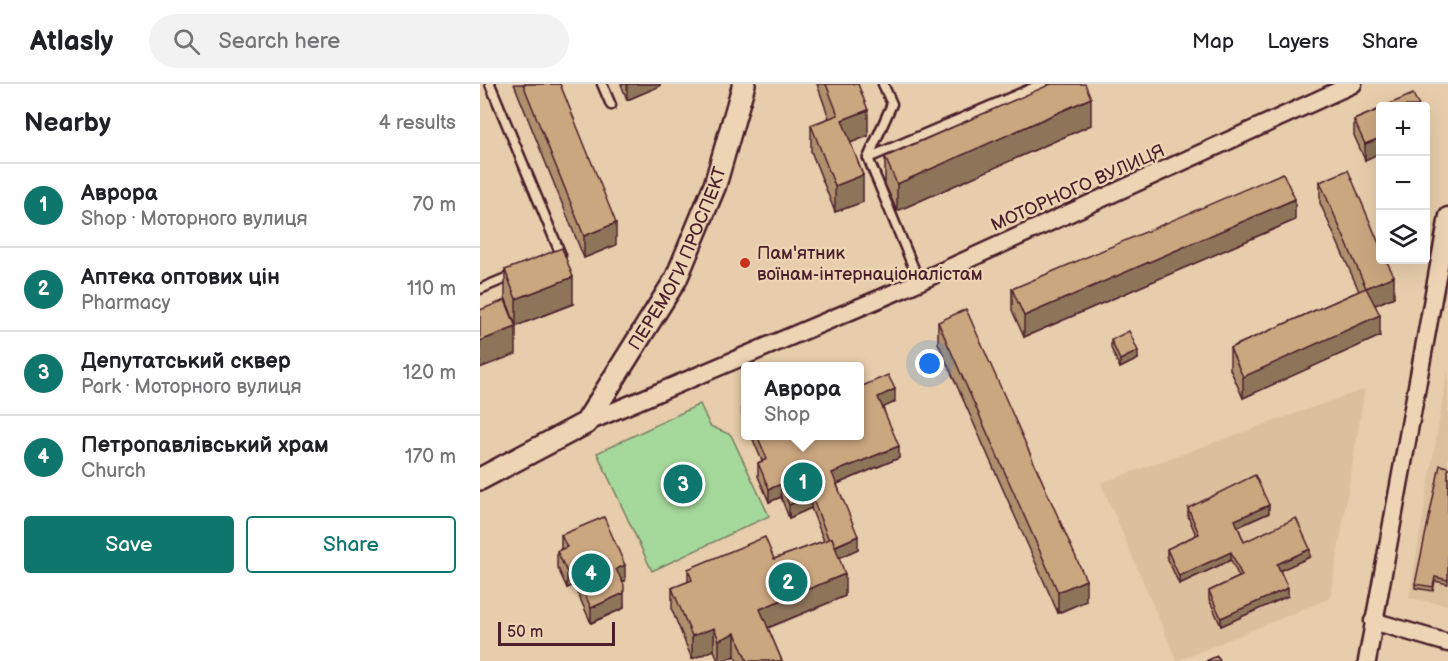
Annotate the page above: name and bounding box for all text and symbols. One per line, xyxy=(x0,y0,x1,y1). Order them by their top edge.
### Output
search box xyxy=(149,14,569,68)
text: Atlasly xyxy=(30,25,113,58)
icon: search xyxy=(170,25,203,58)
text: Search here xyxy=(218,28,340,55)
text: Map xyxy=(1192,29,1234,54)
text: Layers xyxy=(1267,29,1329,54)
text: Share xyxy=(1362,29,1418,54)
map controls xyxy=(1376,102,1430,264)
button: + xyxy=(1376,102,1430,156)
text: Nearby xyxy=(24,108,111,139)
text: 4 results xyxy=(378,111,456,135)
street label: МОТОРНОГО ВУЛИЦЯ xyxy=(988,140,1168,236)
button: − xyxy=(1376,156,1430,210)
street label: ПЕРЕМОГИ ПРОСПЕКТ xyxy=(624,164,730,354)
text: Аврора xyxy=(81,180,158,207)
text: 1 xyxy=(39,193,48,217)
text: 70 m xyxy=(412,193,456,217)
text: Shop · Моторного вулиця xyxy=(81,207,308,231)
button: layers xyxy=(1376,210,1430,264)
place label: Пам'ятник воїнам-інтернаціоналістам xyxy=(757,243,983,285)
marker: Пам'ятник воїнам-інтернаціоналістам xyxy=(738,256,752,270)
text: Аптека оптових цін xyxy=(81,264,280,291)
text: 2 xyxy=(38,277,49,301)
text: 110 m xyxy=(407,277,456,301)
text: Pharmacy xyxy=(81,291,171,315)
text: Депутатський сквер xyxy=(81,348,291,375)
your location xyxy=(915,349,944,378)
text: 3 xyxy=(38,361,49,385)
text: 120 m xyxy=(403,361,456,385)
popup xyxy=(741,362,864,440)
text: Park · Моторного вулиця xyxy=(81,375,302,399)
text: Аврора xyxy=(764,376,841,403)
text: Shop xyxy=(764,403,810,427)
text: Петропавлівський храм xyxy=(81,432,329,459)
text: 4 xyxy=(38,445,49,469)
text: 170 m xyxy=(405,445,456,469)
text: Church xyxy=(81,459,146,483)
pin: 1 xyxy=(784,460,822,504)
pin: 3 xyxy=(664,462,702,506)
button: Save xyxy=(24,516,234,573)
button: Share xyxy=(246,516,456,573)
pin: 4 xyxy=(572,550,610,596)
pin: 2 xyxy=(768,560,808,604)
scale bar xyxy=(498,619,615,646)
text: 50 m xyxy=(507,623,543,642)

